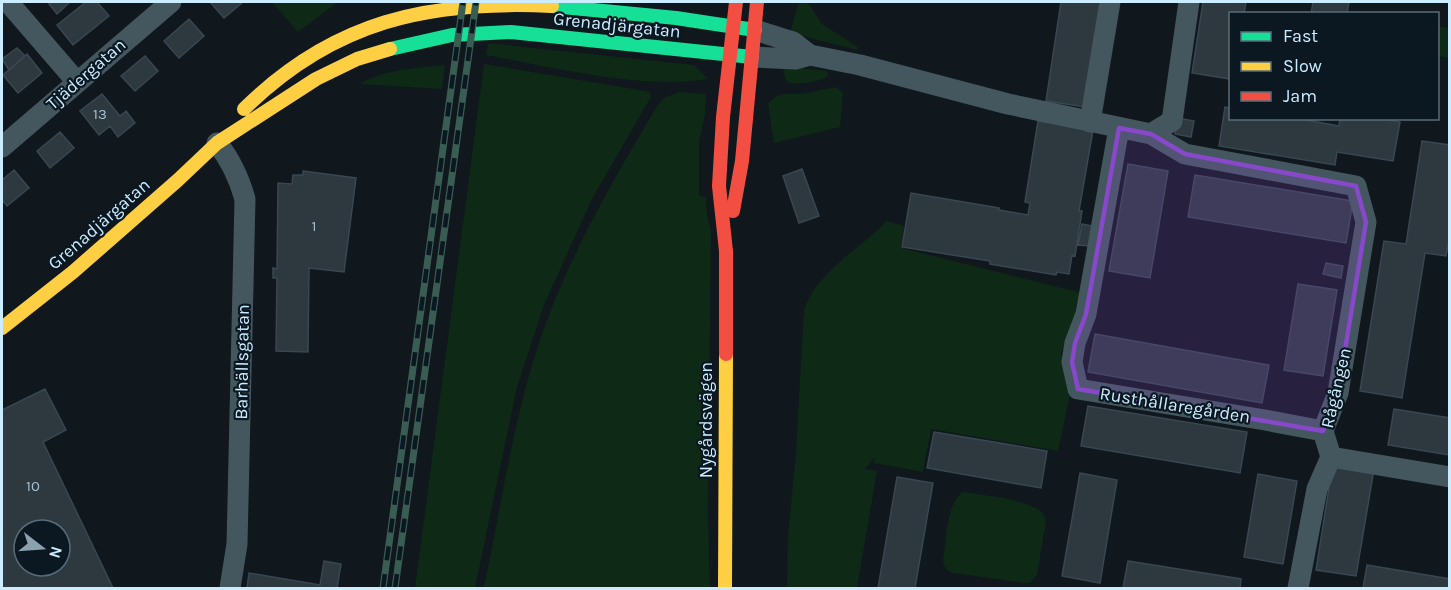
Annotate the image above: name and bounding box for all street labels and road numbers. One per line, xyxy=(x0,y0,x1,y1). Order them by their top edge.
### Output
street label: Grenadjärgatan xyxy=(552,7,682,43)
street label: Tjädergatan xyxy=(42,33,130,115)
street label: Grenadjärgatan xyxy=(43,174,155,274)
street label: Barhällsgatan xyxy=(230,304,254,420)
street label: Rågången xyxy=(1316,346,1356,430)
street label: Nygårdsvägen xyxy=(695,362,717,478)
street label: Rusthållaregården xyxy=(1098,382,1252,428)

